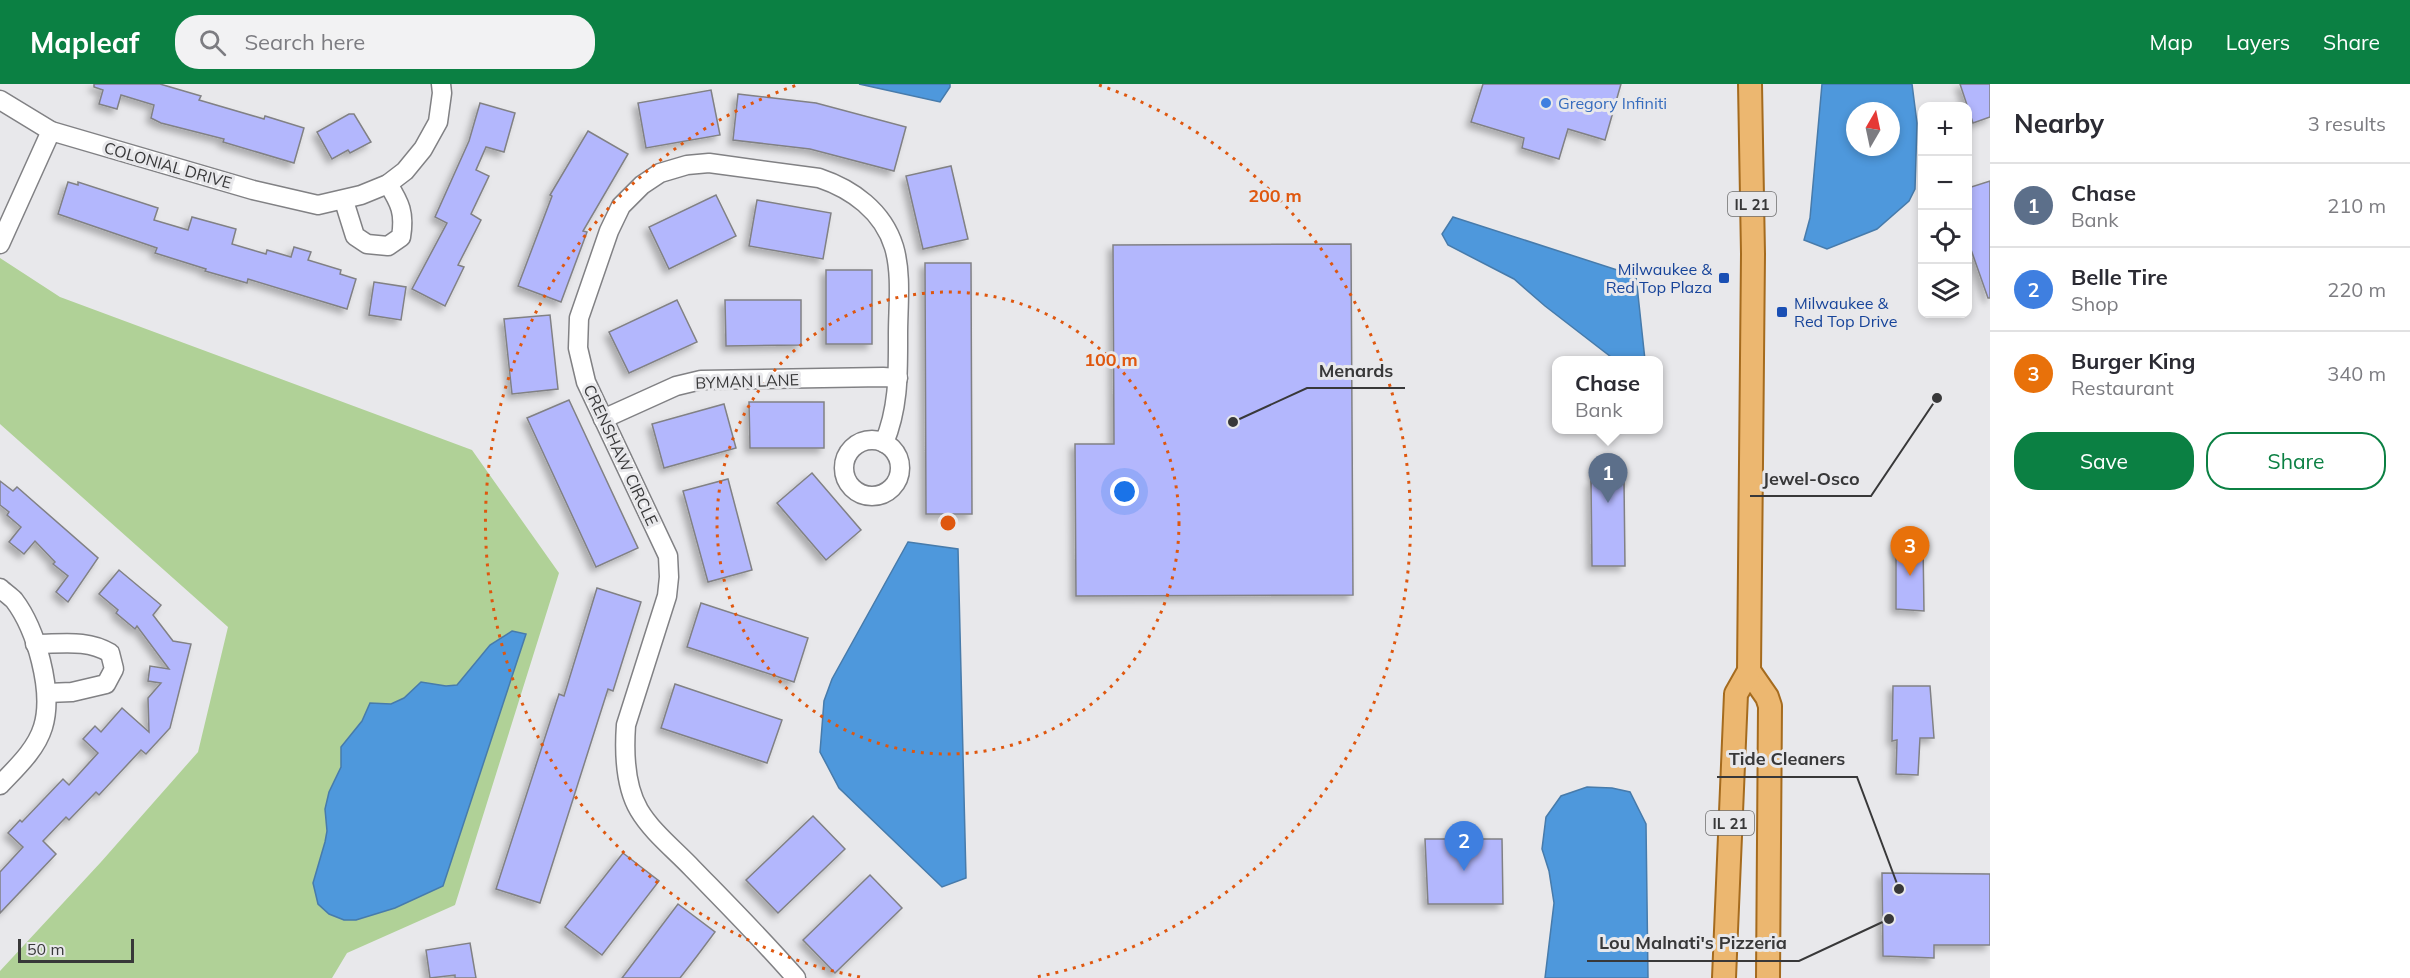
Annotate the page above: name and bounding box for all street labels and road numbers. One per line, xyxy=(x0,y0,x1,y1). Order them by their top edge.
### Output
street label: COLONIAL DRIVE xyxy=(102,137,234,193)
road number: IL 21 xyxy=(1728,192,1776,216)
street label: BYMAN LANE xyxy=(695,369,799,393)
street label: CRENSHAW CIRCLE xyxy=(579,381,663,529)
road number: IL 21 xyxy=(1706,811,1754,835)

